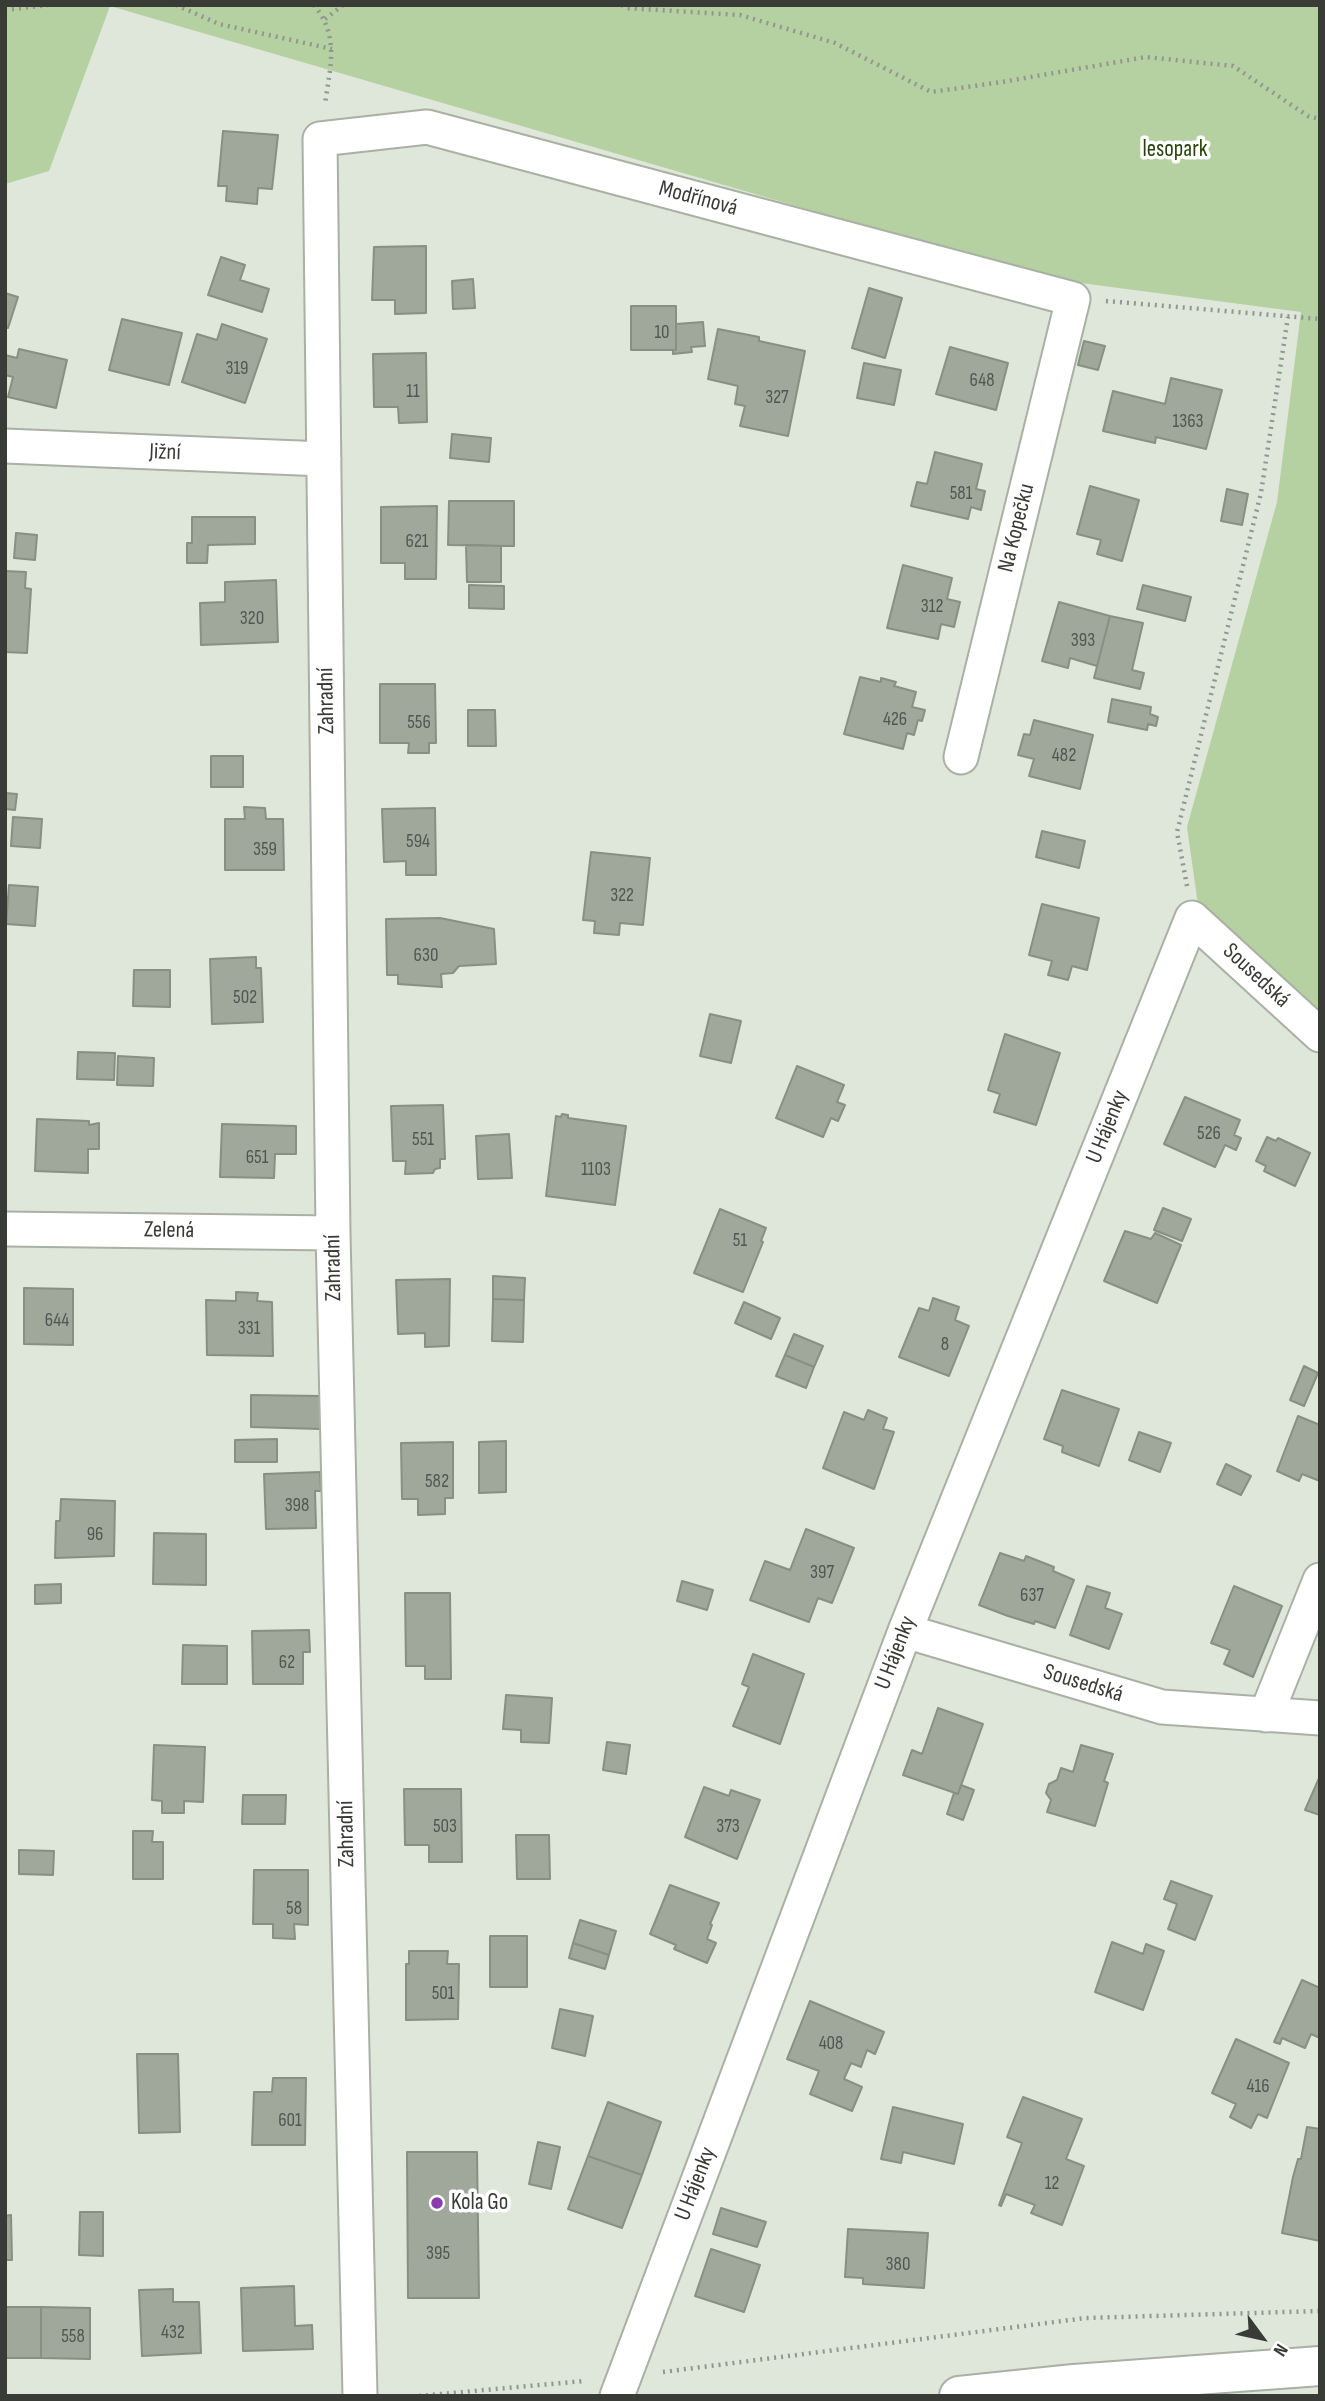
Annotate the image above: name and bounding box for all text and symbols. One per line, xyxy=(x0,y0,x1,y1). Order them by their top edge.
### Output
park label: lesopark xyxy=(1142,136,1208,164)
street label: Modřínová xyxy=(656,175,740,223)
house number: 10 xyxy=(654,322,670,344)
house number: 319 xyxy=(225,358,249,380)
house number: 648 xyxy=(970,370,994,392)
house number: 11 xyxy=(406,381,420,403)
house number: 327 xyxy=(765,387,789,409)
house number: 1363 xyxy=(1173,411,1203,433)
street label: Jižní xyxy=(149,439,181,467)
street label: Na Kopečku xyxy=(993,481,1041,575)
house number: 581 xyxy=(950,483,972,505)
house number: 621 xyxy=(405,531,429,553)
house number: 312 xyxy=(921,596,943,618)
house number: 320 xyxy=(240,608,264,630)
house number: 393 xyxy=(1071,630,1095,652)
street label: Zahradní xyxy=(313,667,341,735)
house number: 426 xyxy=(883,709,907,731)
house number: 556 xyxy=(407,712,431,734)
house number: 482 xyxy=(1052,745,1076,767)
house number: 594 xyxy=(406,831,430,853)
house number: 359 xyxy=(253,839,277,861)
house number: 322 xyxy=(610,885,634,907)
street label: Sousedská xyxy=(1217,938,1295,1014)
house number: 630 xyxy=(414,945,438,967)
house number: 502 xyxy=(233,987,257,1009)
street label: U Hájenky xyxy=(1081,1086,1135,1168)
house number: 526 xyxy=(1197,1123,1221,1145)
house number: 551 xyxy=(412,1129,434,1151)
house number: 651 xyxy=(246,1147,268,1169)
house number: 1103 xyxy=(581,1159,611,1181)
street label: Zelená xyxy=(143,1217,195,1245)
house number: 51 xyxy=(733,1230,747,1252)
street label: Zahradní xyxy=(320,1234,348,1302)
house number: 644 xyxy=(45,1310,69,1332)
house number: 331 xyxy=(238,1318,260,1340)
house number: 8 xyxy=(941,1334,949,1356)
house number: 582 xyxy=(425,1471,449,1493)
house number: 398 xyxy=(285,1495,309,1517)
house number: 96 xyxy=(87,1524,103,1546)
house number: 397 xyxy=(810,1562,834,1584)
house number: 637 xyxy=(1020,1585,1044,1607)
street label: U Hájenky xyxy=(869,1612,923,1694)
house number: 62 xyxy=(279,1652,295,1674)
street label: Sousedská xyxy=(1040,1659,1126,1709)
street label: Zahradní xyxy=(333,1800,361,1868)
house number: 503 xyxy=(433,1816,457,1838)
house number: 373 xyxy=(716,1816,740,1838)
house number: 58 xyxy=(286,1898,302,1920)
house number: 501 xyxy=(432,1983,454,2005)
house number: 408 xyxy=(819,2033,843,2055)
house number: 416 xyxy=(1247,2076,1269,2098)
house number: 601 xyxy=(278,2110,302,2132)
street label: U Hájenky xyxy=(669,2143,723,2225)
house number: 12 xyxy=(1045,2173,1059,2195)
place label: Kola Go xyxy=(451,2189,508,2217)
marker: Kola Go xyxy=(429,2195,445,2211)
house number: 395 xyxy=(426,2243,450,2265)
house number: 380 xyxy=(886,2254,910,2276)
north arrow xyxy=(1227,2303,1297,2373)
house number: 432 xyxy=(161,2322,185,2344)
house number: 558 xyxy=(61,2326,85,2348)
text: N xyxy=(1268,2339,1292,2360)

